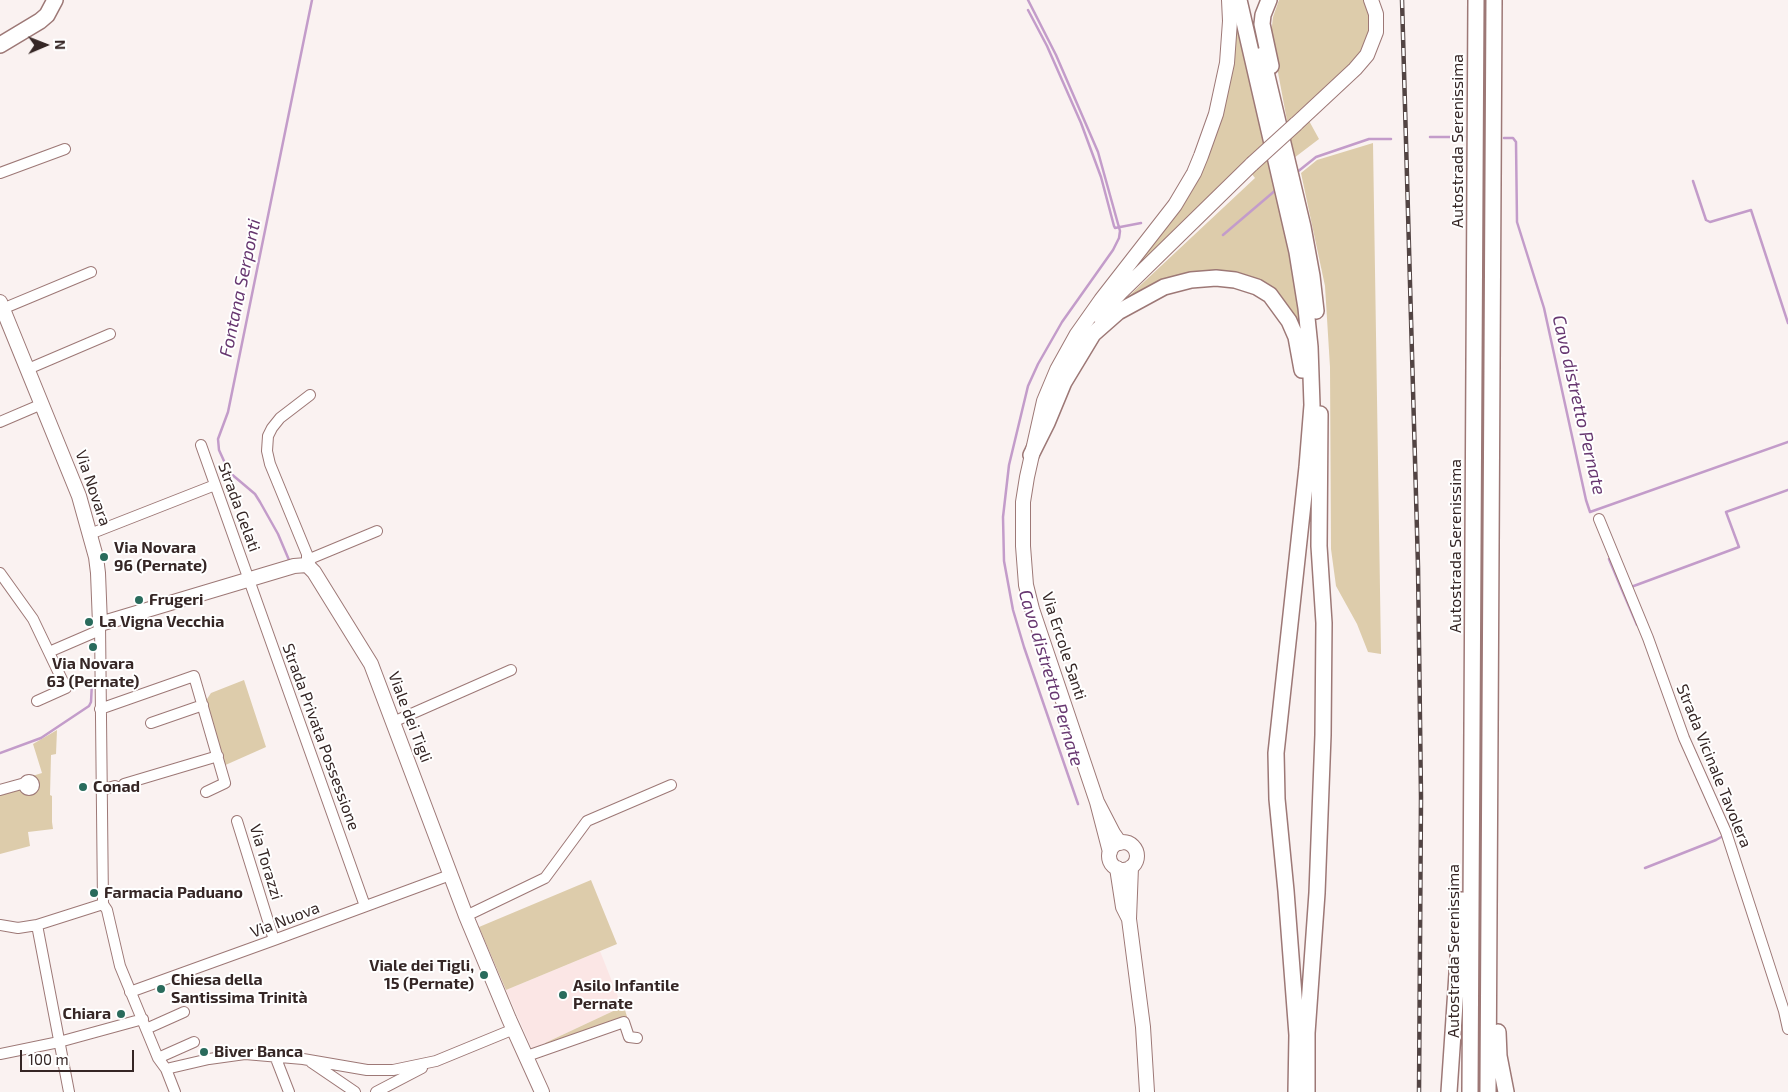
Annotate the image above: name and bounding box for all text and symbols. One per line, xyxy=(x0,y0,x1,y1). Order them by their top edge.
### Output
north arrow xyxy=(20,20,70,70)
text: N xyxy=(52,40,69,50)
street label: Autostrada Serenissima xyxy=(1448,54,1468,228)
water label: Fontana Serponti xyxy=(215,217,265,359)
water label: Cavo distretto Pernate xyxy=(1548,313,1610,497)
street label: Via Novara xyxy=(71,448,115,528)
street label: Autostrada Serenissima xyxy=(1446,459,1466,633)
street label: Strada Gelati xyxy=(214,460,264,554)
place label: Via Novara 96 (Pernate) xyxy=(114,538,207,576)
marker: Via Novara 96 (Pernate) xyxy=(98,551,110,563)
water label: Cavo distretto Pernate xyxy=(1014,587,1088,769)
place label: Frugeri xyxy=(149,590,203,610)
street label: Via Ercole Santi xyxy=(1038,590,1090,702)
marker: Frugeri xyxy=(133,594,145,606)
place label: La Vigna Vecchia xyxy=(99,612,224,632)
marker: La Vigna Vecchia xyxy=(83,616,95,628)
marker: Via Novara 63 (Pernate) xyxy=(87,641,99,653)
street label: Strada Privata Possessione xyxy=(278,641,364,833)
place label: Via Novara 63 (Pernate) xyxy=(47,654,139,692)
street label: Viale dei Tigli xyxy=(384,669,436,765)
street label: Strada Vicinale Tavolera xyxy=(1672,681,1756,851)
place label: Conad xyxy=(93,777,140,797)
marker: Conad xyxy=(77,781,89,793)
street label: Via Torazzi xyxy=(245,822,287,902)
street label: Autostrada Serenissima xyxy=(1444,864,1464,1038)
place label: Farmacia Paduano xyxy=(104,883,243,903)
marker: Farmacia Paduano xyxy=(88,887,100,899)
street label: Via Nuova xyxy=(248,898,322,942)
place label: Viale dei Tigli, 15 (Pernate) xyxy=(369,956,474,994)
marker: Viale dei Tigli, 15 (Pernate) xyxy=(478,969,490,981)
place label: Chiesa della Santissima Trinità xyxy=(171,970,308,1008)
place label: Asilo Infantile Pernate xyxy=(573,976,679,1014)
marker: Chiesa della Santissima Trinità xyxy=(155,983,167,995)
marker: Asilo Infantile Pernate xyxy=(557,989,569,1001)
place label: Chiara xyxy=(63,1004,111,1024)
marker: Chiara xyxy=(115,1008,127,1020)
scale bar xyxy=(22,1040,136,1072)
place label: Biver Banca xyxy=(214,1042,303,1062)
marker: Biver Banca xyxy=(198,1046,210,1058)
text: 100 m xyxy=(28,1050,69,1068)

